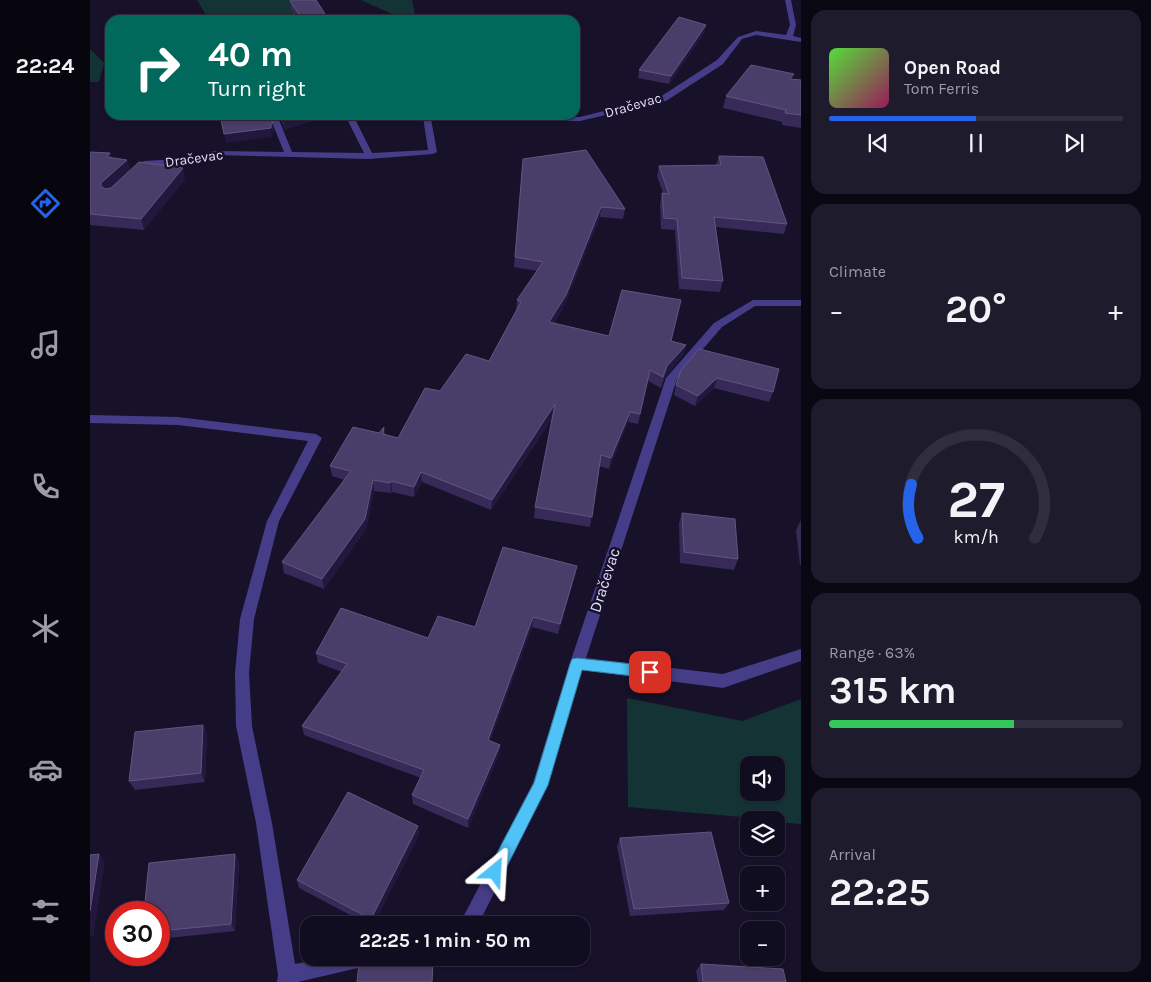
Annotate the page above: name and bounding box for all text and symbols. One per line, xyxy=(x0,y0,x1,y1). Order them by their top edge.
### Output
text: 40 m xyxy=(208,34,293,75)
icon: right xyxy=(125,35,190,100)
text: 22:24 xyxy=(16,53,74,79)
text: Open Road xyxy=(904,57,1001,79)
text: Turn right xyxy=(208,76,306,102)
text: Tom Ferris xyxy=(904,79,979,98)
street label: Dračevac xyxy=(603,89,664,122)
icon: previous xyxy=(864,129,892,157)
icon: pause xyxy=(962,129,990,157)
icon: next xyxy=(1060,129,1088,157)
street label: Dračevac xyxy=(164,146,224,171)
icon: directions xyxy=(28,186,63,221)
text: Climate xyxy=(829,262,886,281)
text: 20° xyxy=(945,287,1007,332)
text: − xyxy=(829,294,844,327)
text: + xyxy=(1108,294,1123,327)
icon: music xyxy=(28,327,63,362)
icon: phone xyxy=(28,469,63,504)
text: 27 xyxy=(947,469,1005,530)
text: km/h xyxy=(953,527,999,548)
street label: Dračevac xyxy=(585,545,624,615)
icon: climate xyxy=(28,611,63,646)
text: Range · 63% xyxy=(829,643,915,662)
pin xyxy=(629,651,671,693)
icon: arrive xyxy=(636,658,664,686)
text: 315 km xyxy=(829,668,956,713)
icon: car xyxy=(28,752,63,787)
map controls xyxy=(740,756,785,966)
button: sound xyxy=(740,756,785,801)
button: layers xyxy=(740,811,785,856)
position arrow xyxy=(468,845,520,897)
text: Arrival xyxy=(829,845,876,864)
button: + xyxy=(740,866,785,911)
text: 22:25 xyxy=(829,870,930,915)
icon: filters xyxy=(28,894,63,929)
speed limit sign: 30 xyxy=(105,901,170,966)
button: − xyxy=(740,921,785,966)
text: 22:25 · 1 min · 50 m xyxy=(359,930,531,952)

